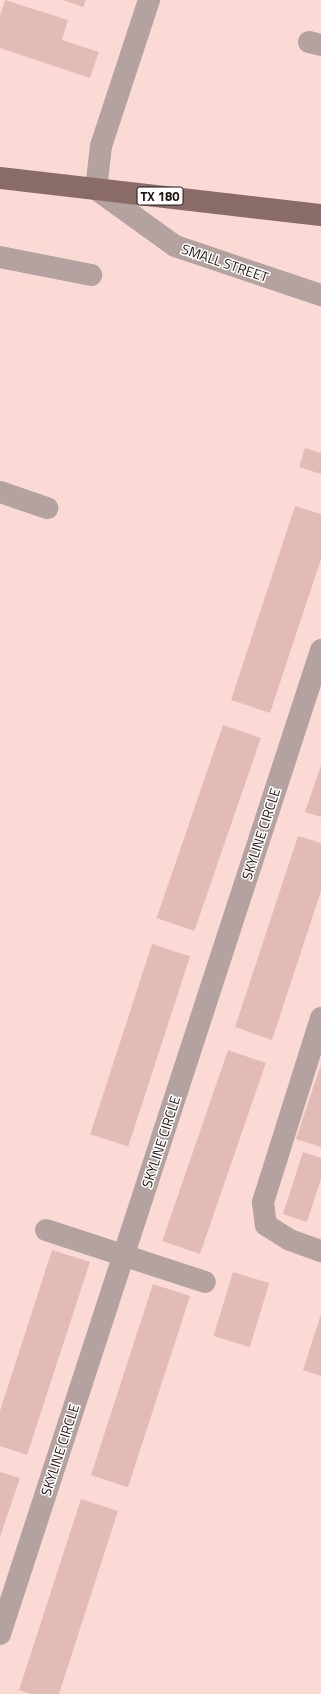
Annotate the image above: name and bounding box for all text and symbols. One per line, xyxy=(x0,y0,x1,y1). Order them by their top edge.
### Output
road number: TX 180 xyxy=(136,185,184,207)
street label: SMALL STREET xyxy=(179,240,271,286)
street label: SKYLINE CIRCLE xyxy=(238,786,284,882)
street label: SKYLINE CIRCLE xyxy=(138,1094,184,1190)
street label: SKYLINE CIRCLE xyxy=(37,1402,83,1498)

